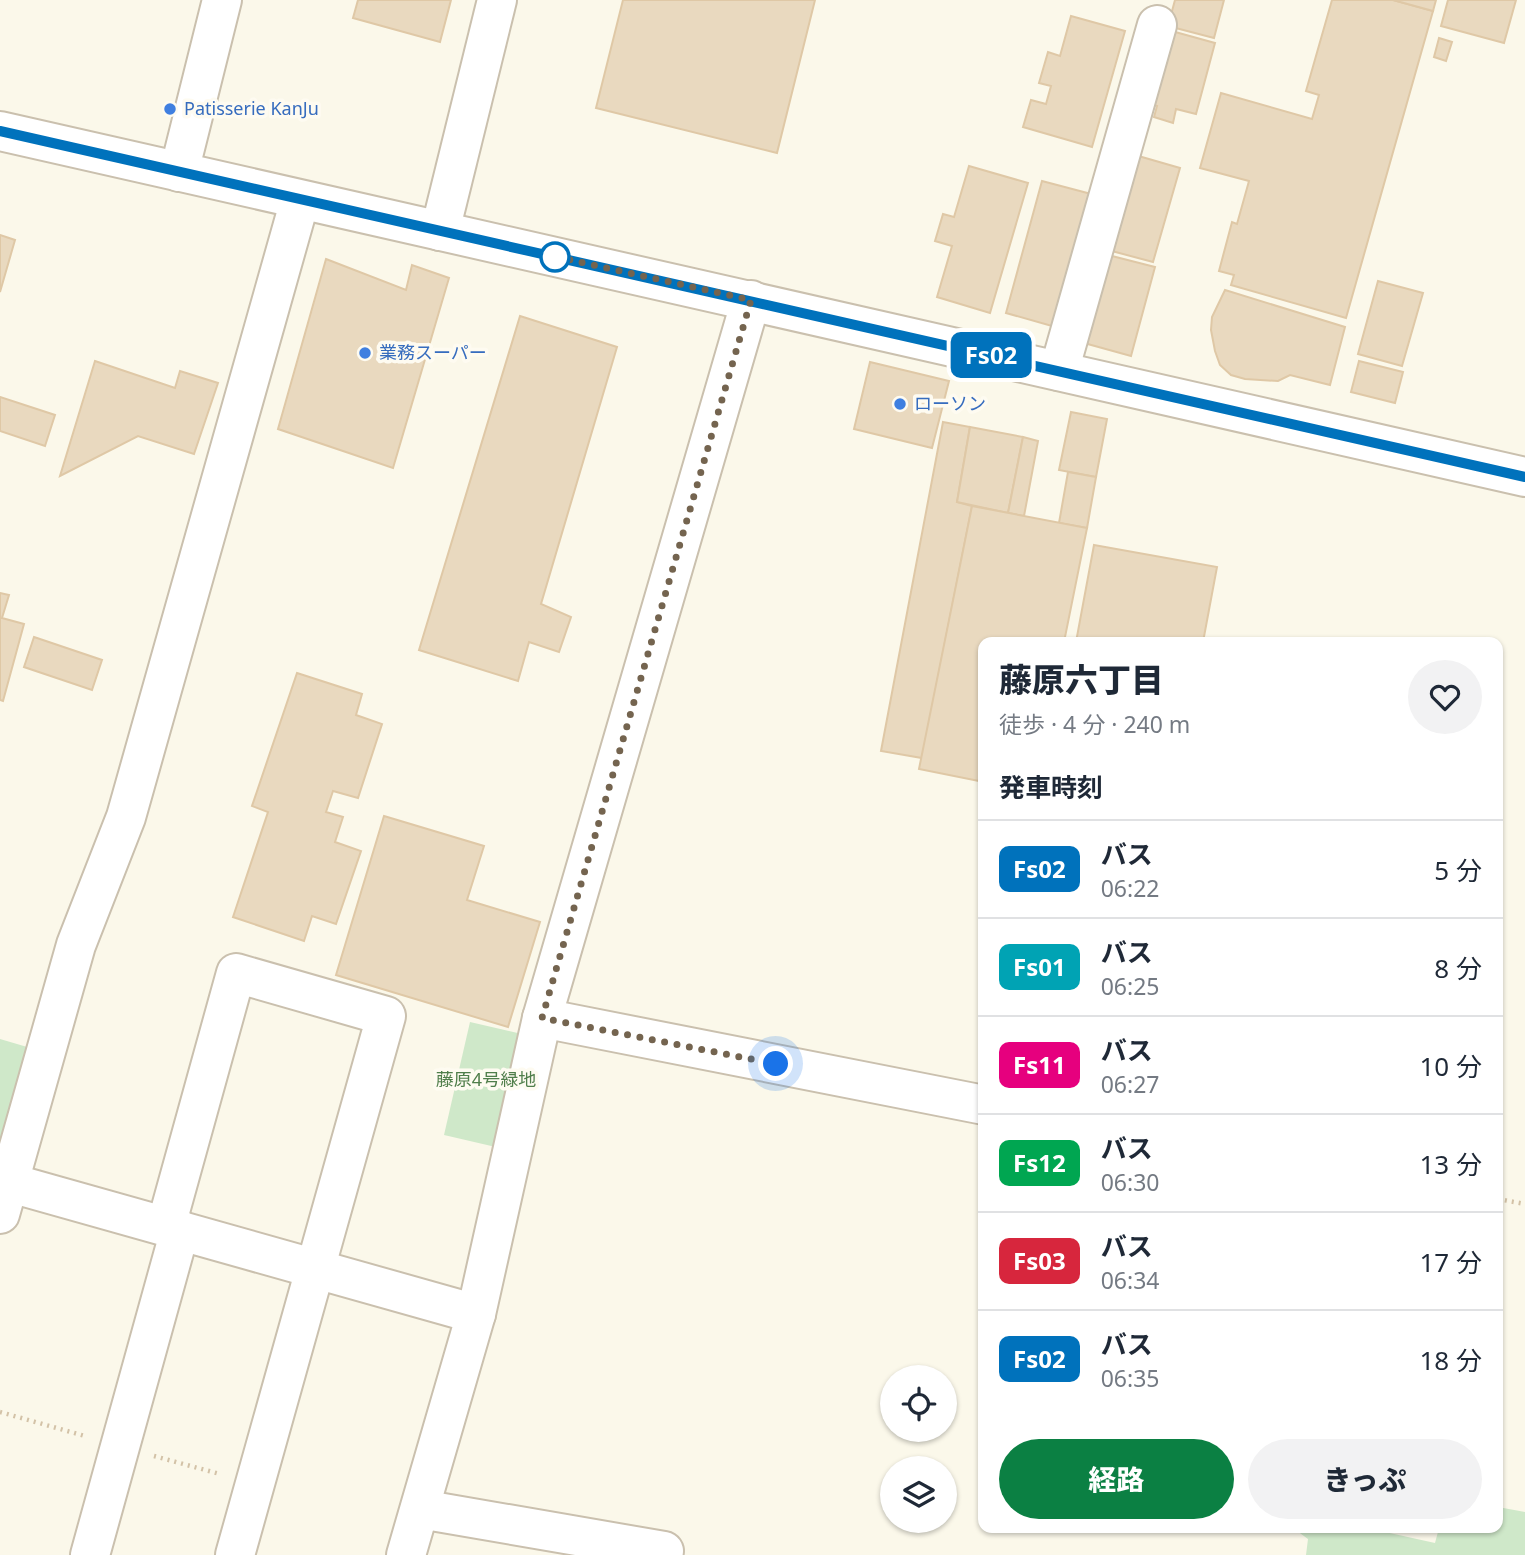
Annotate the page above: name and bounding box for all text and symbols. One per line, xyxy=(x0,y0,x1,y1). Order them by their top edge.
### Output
place label: Patisserie KanJu xyxy=(184,96,319,120)
marker: Patisserie KanJu xyxy=(162,101,178,117)
unlabelled marker xyxy=(540,242,570,272)
line badge: Fs02 xyxy=(942,332,1040,378)
text: Fs02 xyxy=(965,338,1017,371)
place label: 業務スーパー xyxy=(379,340,487,364)
marker: 業務スーパー xyxy=(357,345,373,361)
place label: ローソン xyxy=(914,391,986,415)
marker: ローソン xyxy=(892,396,908,412)
text: 藤原六丁目 xyxy=(999,657,1164,702)
button: heart xyxy=(1408,660,1482,734)
text: 徒歩 · 4 分 · 240 m xyxy=(999,708,1190,740)
text: 発車時刻 xyxy=(999,769,1103,805)
text: バス xyxy=(1101,836,1153,872)
text: Fs02 xyxy=(1013,852,1066,885)
text: 5 分 xyxy=(1434,852,1482,888)
text: 06:22 xyxy=(1101,872,1159,904)
text: バス xyxy=(1101,934,1153,970)
text: Fs01 xyxy=(1013,950,1066,983)
text: 8 分 xyxy=(1434,950,1482,986)
text: 06:25 xyxy=(1101,970,1159,1002)
text: バス xyxy=(1101,1032,1153,1068)
your location xyxy=(758,1046,793,1081)
text: Fs11 xyxy=(1013,1048,1066,1081)
text: 10 分 xyxy=(1419,1048,1482,1084)
park label: 藤原4号緑地 xyxy=(436,1067,536,1091)
text: 06:27 xyxy=(1101,1068,1159,1100)
text: バス xyxy=(1101,1130,1153,1166)
text: Fs12 xyxy=(1013,1146,1066,1179)
text: 13 分 xyxy=(1419,1146,1482,1182)
text: 06:30 xyxy=(1101,1166,1159,1198)
text: バス xyxy=(1101,1228,1153,1264)
text: Fs03 xyxy=(1013,1244,1066,1277)
text: 17 分 xyxy=(1419,1244,1482,1280)
text: 06:34 xyxy=(1101,1264,1159,1296)
text: バス xyxy=(1101,1326,1153,1362)
text: Fs02 xyxy=(1013,1342,1066,1375)
text: 18 分 xyxy=(1419,1342,1482,1378)
text: 06:35 xyxy=(1101,1362,1159,1394)
map controls xyxy=(880,1365,957,1533)
button: locate xyxy=(880,1365,957,1442)
button: 経路 xyxy=(999,1439,1234,1519)
button: きっぷ xyxy=(1248,1439,1482,1519)
button: layers xyxy=(880,1456,957,1533)

